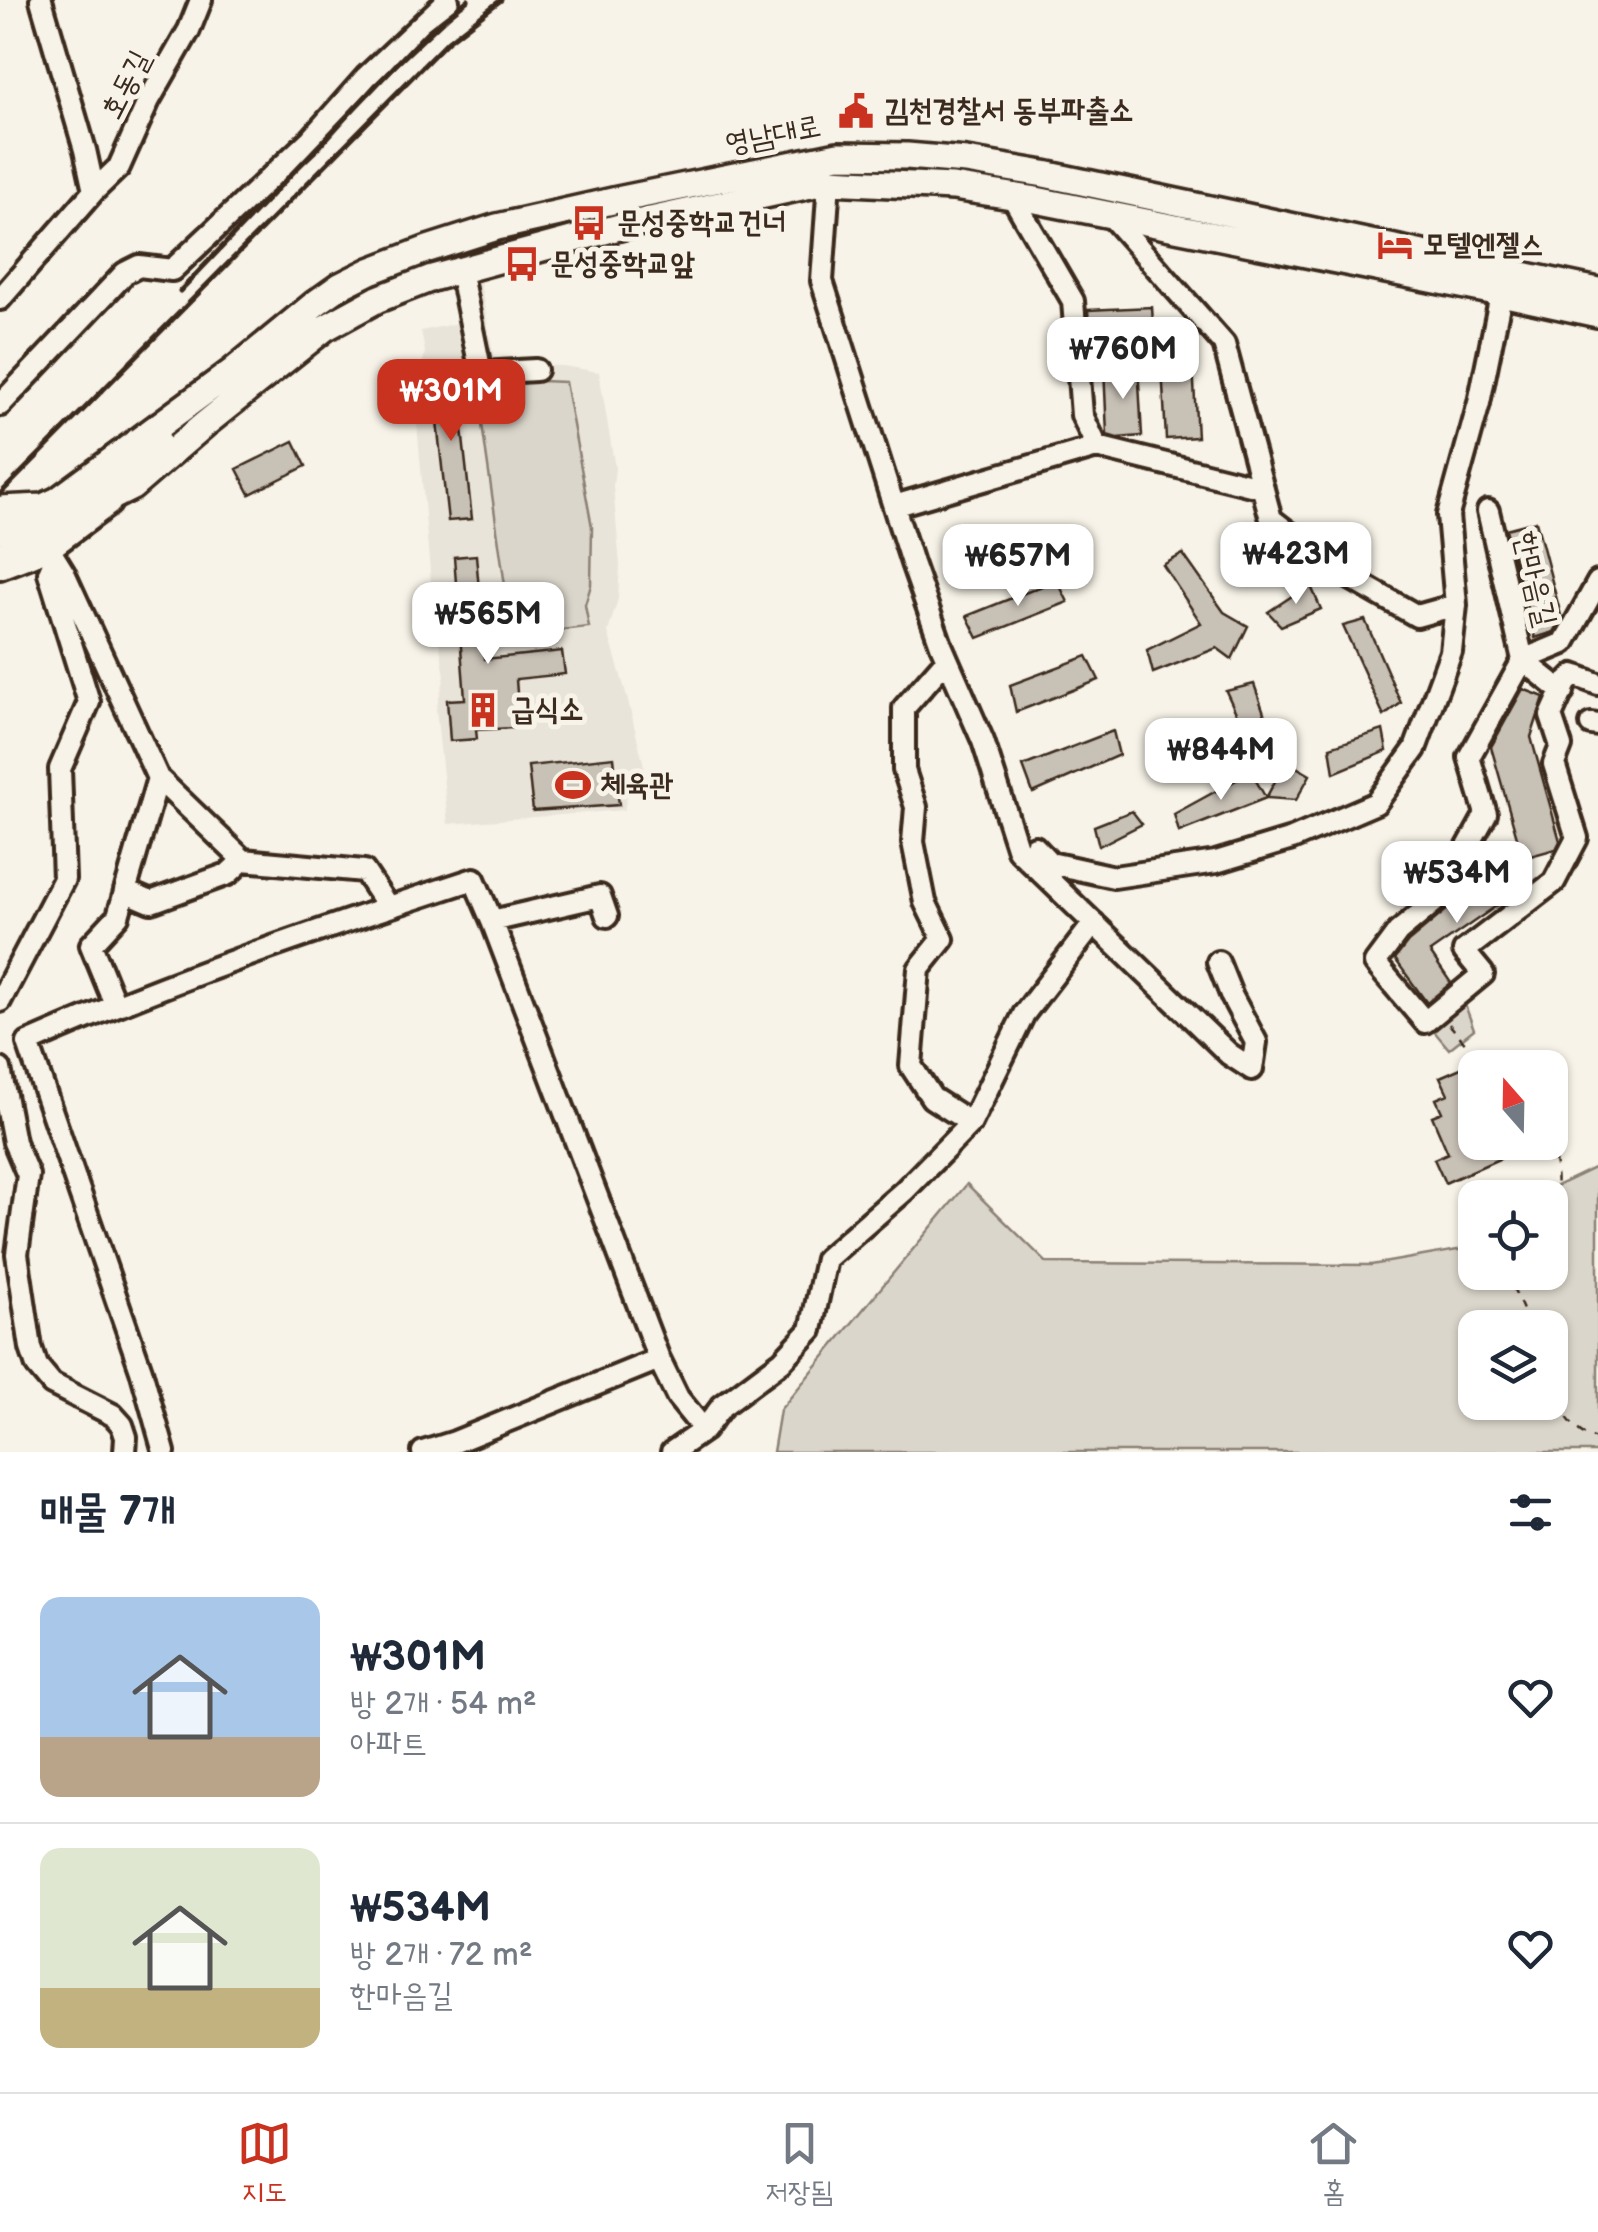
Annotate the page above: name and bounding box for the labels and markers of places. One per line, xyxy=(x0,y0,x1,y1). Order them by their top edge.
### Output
public building icon: 김천경찰서 동부파출소 xyxy=(837,92,875,130)
place label: 김천경찰서 동부파출소 xyxy=(884,93,1134,129)
bus stop icon: 문성중학교건너 xyxy=(570,204,608,242)
place label: 문성중학교건너 xyxy=(617,205,786,241)
hotel icon: 모텔엔젤스 xyxy=(1376,226,1414,264)
place label: 모텔엔젤스 xyxy=(1423,227,1544,263)
bus stop icon: 문성중학교앞 xyxy=(503,245,541,283)
place label: 문성중학교앞 xyxy=(550,246,695,282)
pin: ₩760M xyxy=(1053,317,1193,402)
pin: ₩301M xyxy=(381,359,521,444)
pin: ₩423M xyxy=(1226,522,1366,607)
pin: ₩657M xyxy=(948,524,1088,609)
pin: ₩565M xyxy=(418,582,558,667)
building icon: 급식소 xyxy=(464,691,502,729)
place label: 급식소 xyxy=(511,692,583,728)
pin: ₩844M xyxy=(1151,718,1291,803)
sports icon: 체육관 xyxy=(554,766,592,804)
place label: 체육관 xyxy=(600,767,673,803)
pin: ₩534M xyxy=(1387,841,1527,926)

